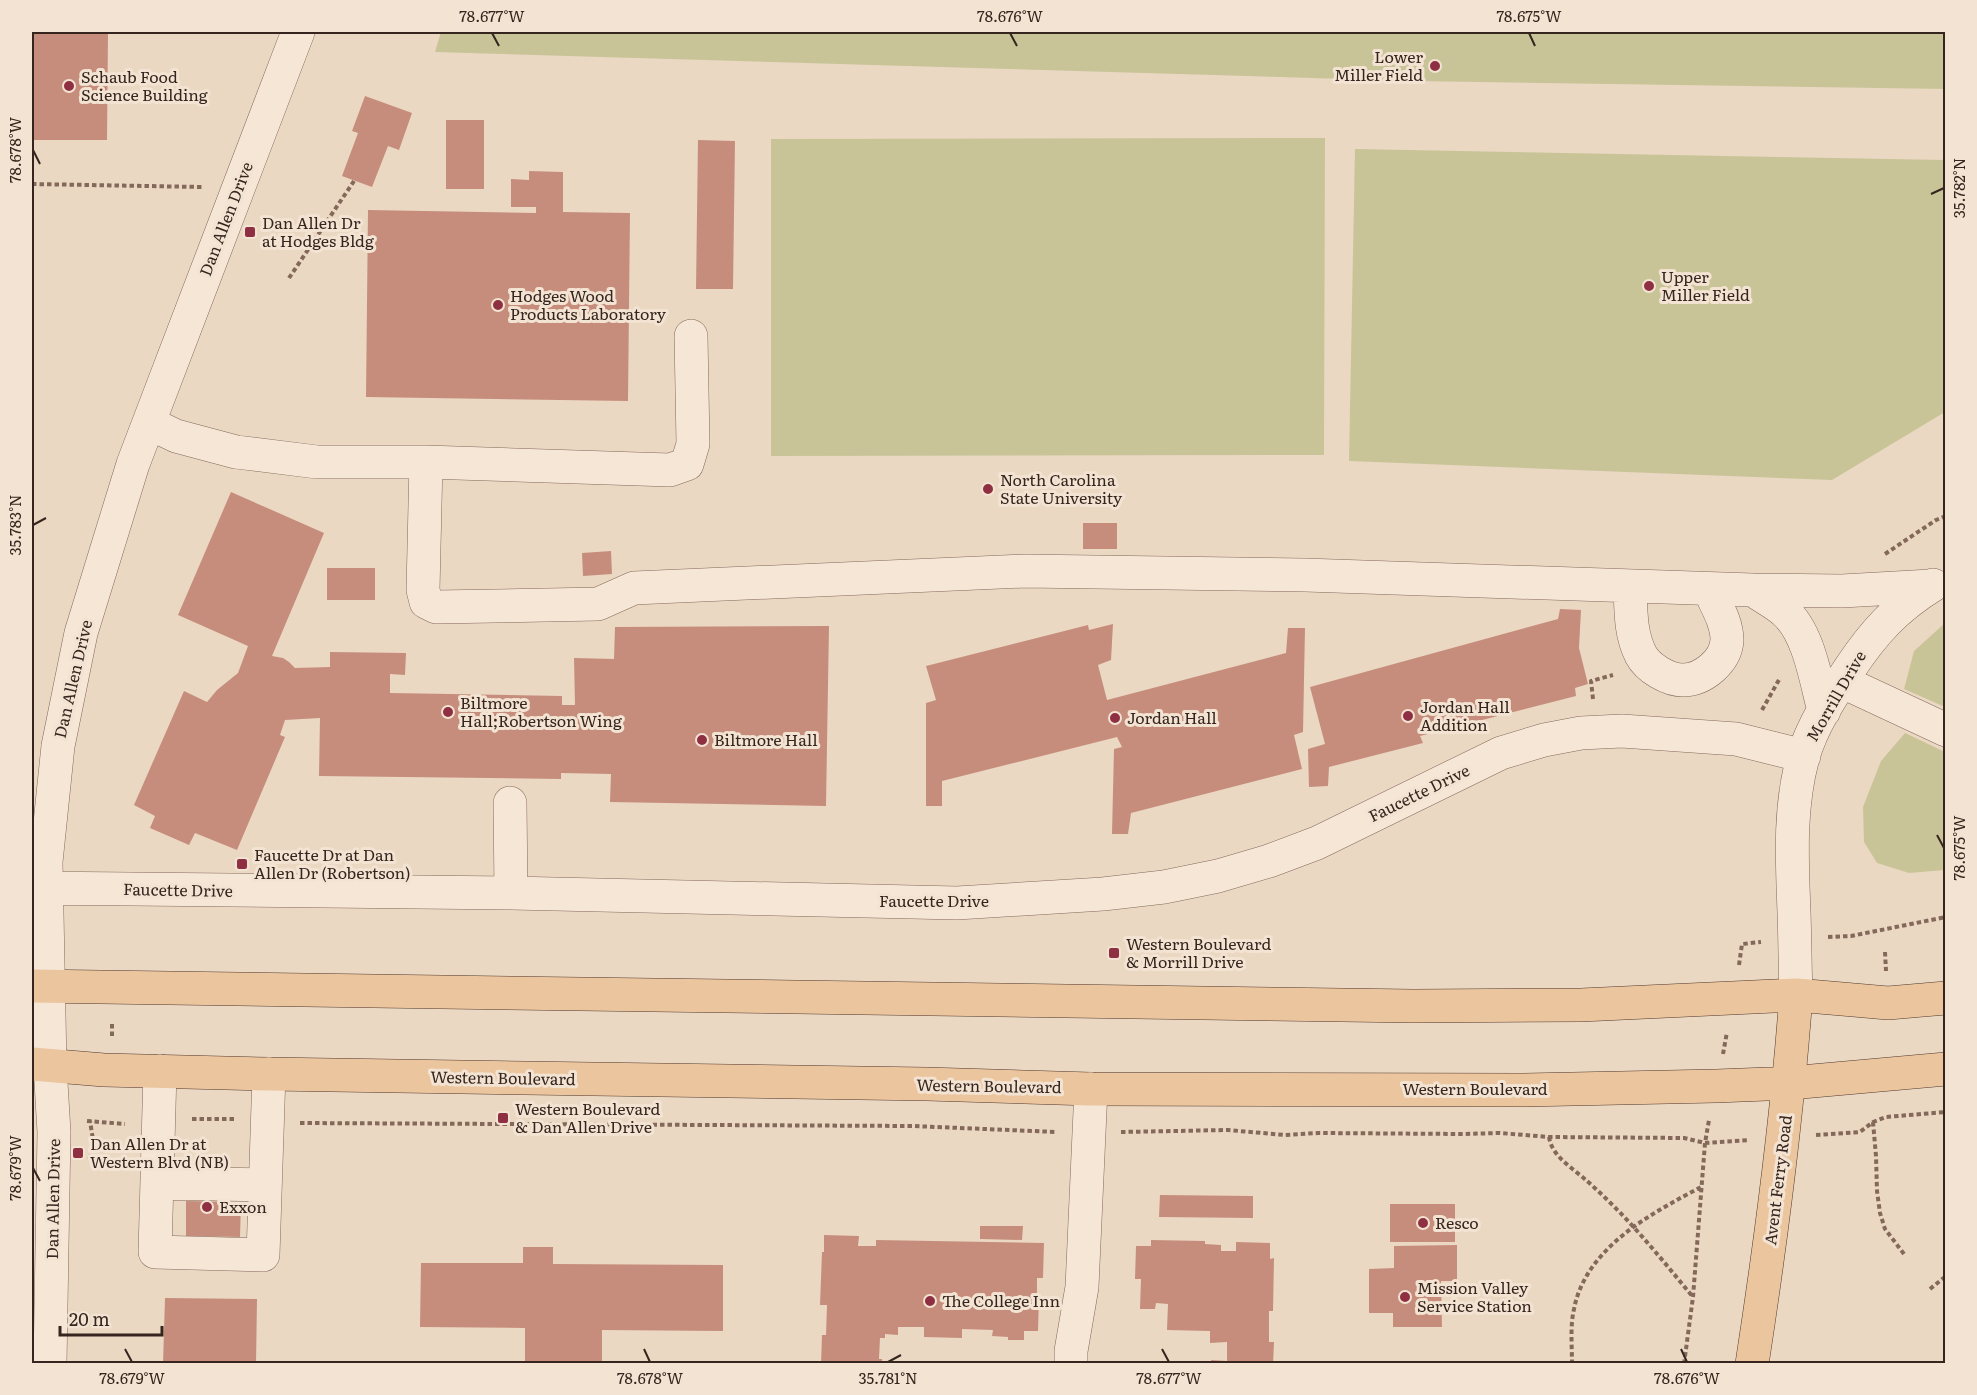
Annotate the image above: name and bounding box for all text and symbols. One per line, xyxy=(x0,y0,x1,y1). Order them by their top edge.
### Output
text: 78.677°W xyxy=(459,4,525,27)
text: 78.676°W xyxy=(977,4,1044,27)
text: 78.675°W xyxy=(1496,4,1562,27)
place label: Lower Miller Field xyxy=(1334,44,1423,86)
marker: Lower Miller Field xyxy=(1428,59,1442,73)
place label: Schaub Food Science Building xyxy=(81,64,208,106)
marker: Schaub Food Science Building xyxy=(62,79,76,93)
text: 78.678°W xyxy=(3,116,26,183)
street label: Dan Allen Drive xyxy=(192,158,258,279)
text: 35.782°N xyxy=(1947,158,1970,218)
place label: Dan Allen Dr at Hodges Bldg xyxy=(262,210,374,252)
marker: Dan Allen Dr at Hodges Bldg xyxy=(243,225,257,239)
place label: Upper Miller Field xyxy=(1661,264,1750,306)
marker: Upper Miller Field xyxy=(1642,279,1656,293)
place label: Hodges Wood Products Laboratory xyxy=(510,283,667,325)
marker: Hodges Wood Products Laboratory xyxy=(491,298,505,312)
place label: North Carolina State University xyxy=(1000,467,1123,509)
marker: North Carolina State University xyxy=(981,482,995,496)
text: 35.783°N xyxy=(3,494,26,556)
street label: Dan Allen Drive xyxy=(47,617,97,740)
street label: Morrill Drive xyxy=(1799,646,1871,745)
place label: Biltmore Hall;Robertson Wing xyxy=(460,690,622,732)
place label: Jordan Hall Addition xyxy=(1420,694,1510,736)
marker: Biltmore Hall;Robertson Wing xyxy=(441,705,455,719)
place label: Jordan Hall xyxy=(1127,705,1217,729)
marker: Jordan Hall Addition xyxy=(1401,709,1415,723)
marker: Jordan Hall xyxy=(1108,711,1122,725)
place label: Biltmore Hall xyxy=(714,727,818,751)
marker: Biltmore Hall xyxy=(695,733,709,747)
street label: Faucette Drive xyxy=(1364,757,1473,827)
text: 78.675°W xyxy=(1947,815,1970,881)
place label: Faucette Dr at Dan Allen Dr (Robertson) xyxy=(254,842,411,884)
marker: Faucette Dr at Dan Allen Dr (Robertson) xyxy=(235,857,249,871)
street label: Faucette Drive xyxy=(123,876,233,902)
street label: Faucette Drive xyxy=(879,888,989,912)
place label: Western Boulevard & Morrill Drive xyxy=(1126,931,1271,973)
marker: Western Boulevard & Morrill Drive xyxy=(1107,946,1121,960)
street label: Western Boulevard xyxy=(430,1064,576,1090)
street label: Western Boulevard xyxy=(916,1072,1062,1098)
street label: Western Boulevard xyxy=(1402,1076,1548,1100)
place label: Western Boulevard & Dan Allen Drive xyxy=(515,1096,660,1138)
marker: Western Boulevard & Dan Allen Drive xyxy=(496,1111,510,1125)
street label: Avent Ferry Road xyxy=(1757,1113,1797,1246)
place label: Dan Allen Dr at Western Blvd (NB) xyxy=(90,1131,229,1173)
text: 78.679°W xyxy=(3,1135,26,1201)
street label: Dan Allen Drive xyxy=(39,1138,65,1260)
marker: Dan Allen Dr at Western Blvd (NB) xyxy=(71,1146,85,1160)
place label: Exxon xyxy=(219,1194,267,1218)
marker: Exxon xyxy=(200,1200,214,1214)
place label: Resco xyxy=(1435,1210,1479,1234)
marker: Resco xyxy=(1416,1216,1430,1230)
place label: Mission Valley Service Station xyxy=(1417,1275,1532,1317)
place label: The College Inn xyxy=(942,1288,1060,1312)
marker: Mission Valley Service Station xyxy=(1398,1290,1412,1304)
marker: The College Inn xyxy=(923,1294,937,1308)
scale bar xyxy=(60,1299,162,1337)
text: 20 m xyxy=(69,1305,110,1332)
text: 78.679°W xyxy=(99,1366,165,1389)
text: 78.678°W xyxy=(617,1366,684,1389)
text: 35.781°N xyxy=(858,1366,918,1389)
text: 78.677°W xyxy=(1136,1366,1202,1389)
text: 78.676°W xyxy=(1654,1366,1721,1389)

